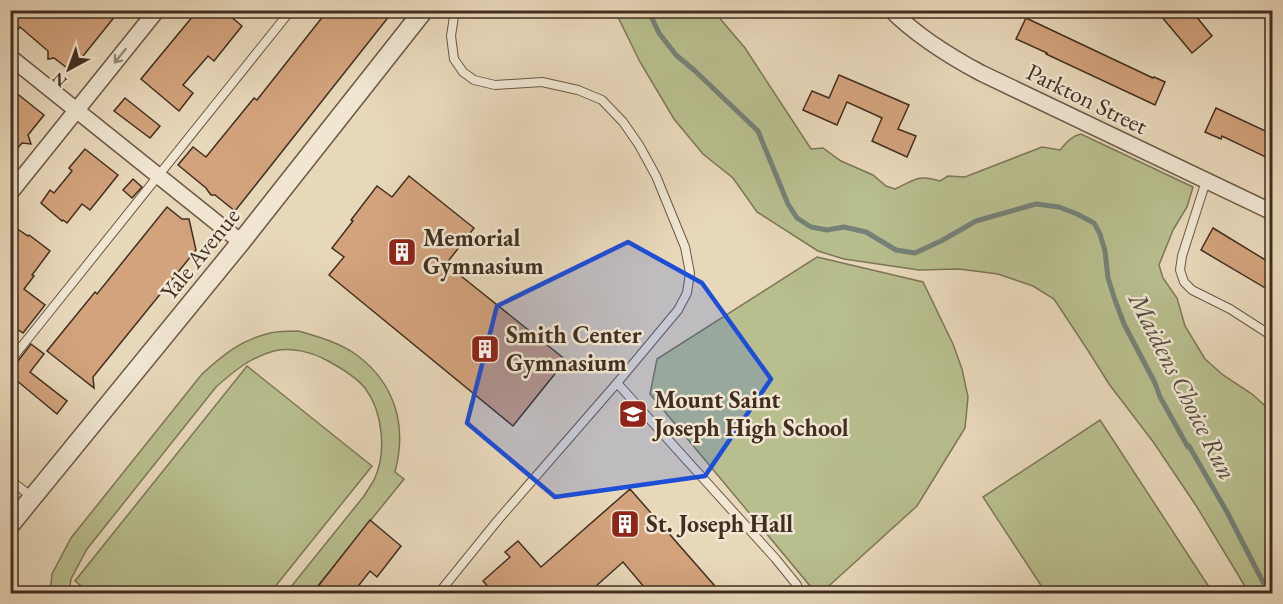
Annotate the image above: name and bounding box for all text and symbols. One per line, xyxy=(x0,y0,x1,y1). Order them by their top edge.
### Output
north arrow xyxy=(39,39,99,99)
one-way arrow xyxy=(113,48,127,63)
street label: Parkton Street xyxy=(1022,56,1153,141)
text: N xyxy=(48,68,71,92)
street label: Yale Avenue xyxy=(153,201,246,306)
place label: Memorial Gymnasium xyxy=(423,222,544,282)
building icon: Memorial Gymnasium xyxy=(386,236,418,268)
water label: Maidens Choice Run xyxy=(1120,285,1245,485)
place label: Smith Center Gymnasium xyxy=(506,319,642,379)
building icon: Smith Center Gymnasium xyxy=(469,333,501,365)
place label: Mount Saint Joseph High School xyxy=(652,384,849,444)
school or university icon: Mount Saint Joseph High School xyxy=(617,398,649,430)
building icon: St. Joseph Hall xyxy=(609,508,641,540)
place label: St. Joseph Hall xyxy=(646,508,793,539)

